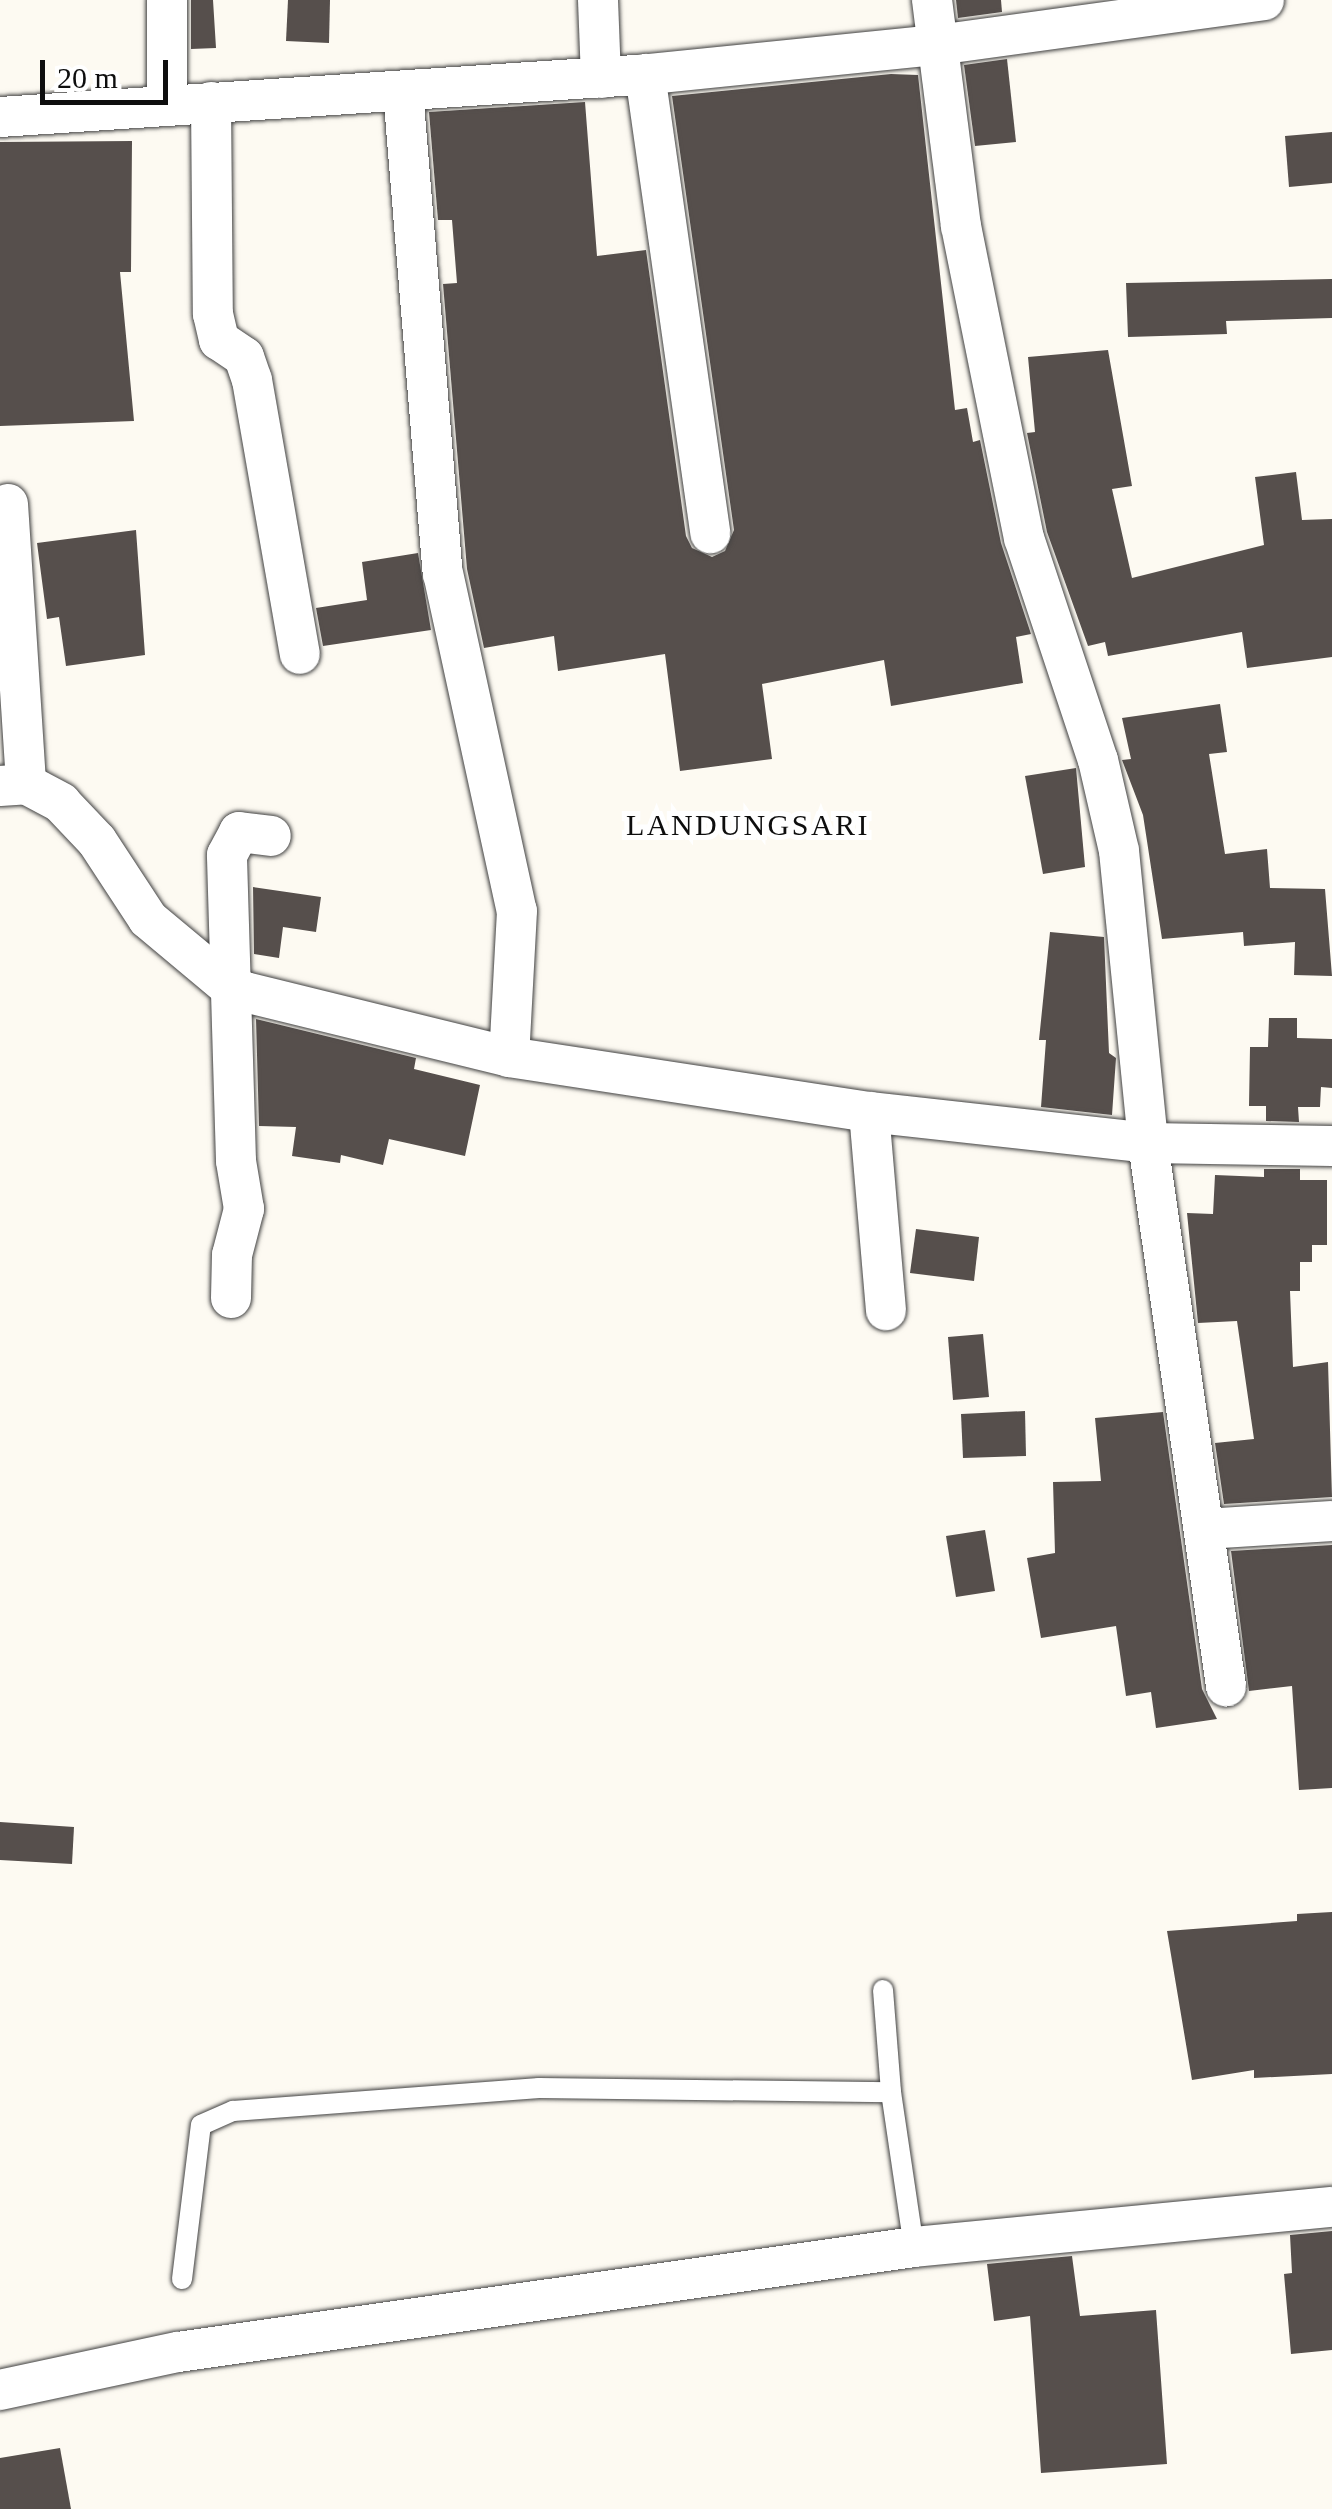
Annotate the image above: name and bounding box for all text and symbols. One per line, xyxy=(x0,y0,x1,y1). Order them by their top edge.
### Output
scale bar xyxy=(45,40,172,102)
text: 20 m xyxy=(57,61,118,94)
district label: LANDUNGSARI xyxy=(626,807,870,843)

